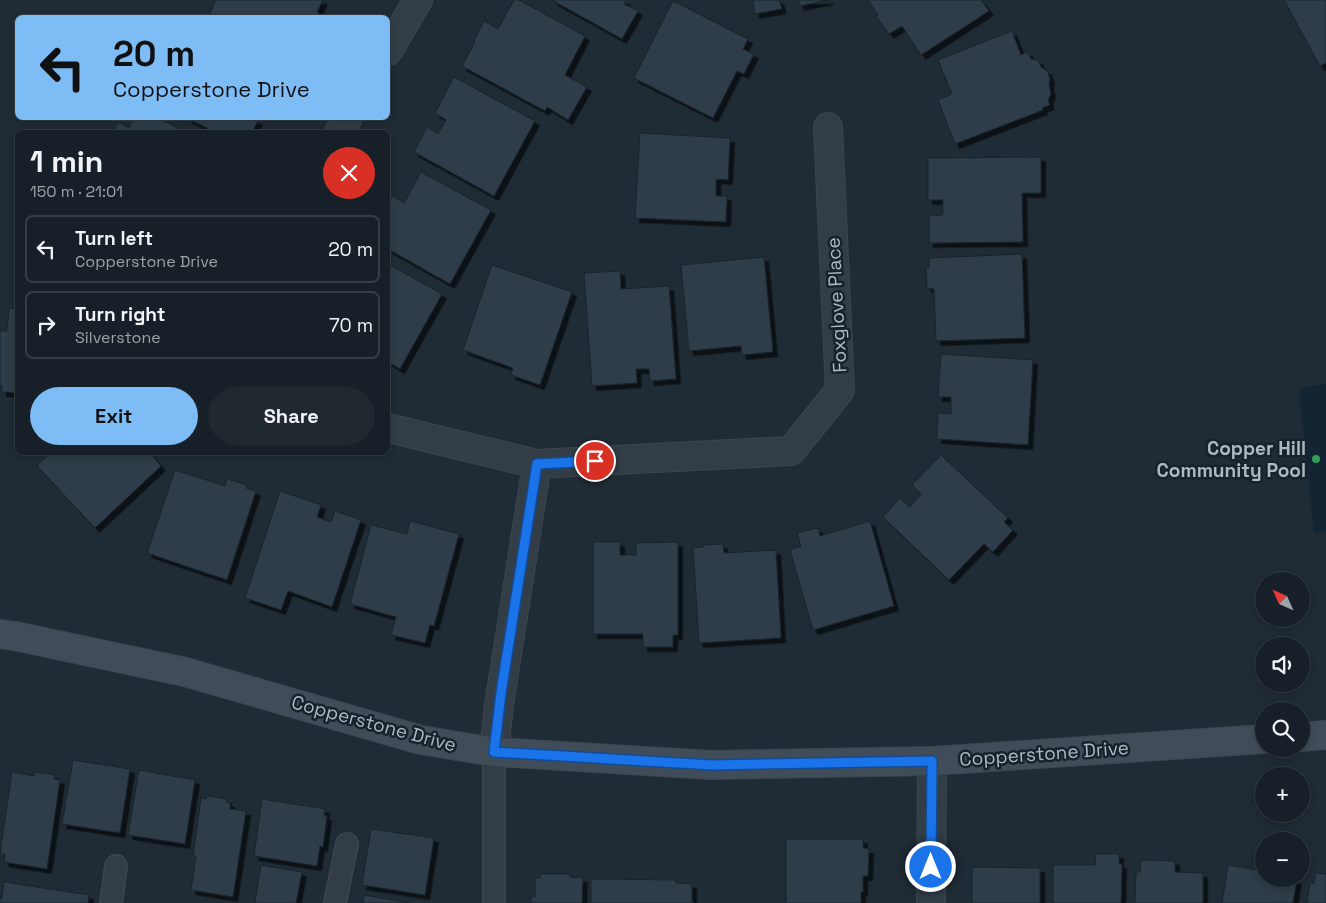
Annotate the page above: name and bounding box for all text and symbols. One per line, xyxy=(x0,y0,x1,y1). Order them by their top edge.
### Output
text: 20 m xyxy=(113,32,195,76)
icon: left xyxy=(30,35,95,100)
text: Copperstone Drive xyxy=(113,75,310,103)
text: 1 min xyxy=(30,142,103,181)
button: close xyxy=(323,147,375,199)
text: 150 m · 21:01 xyxy=(30,181,123,202)
text: Turn left xyxy=(75,226,153,251)
icon: left xyxy=(32,235,60,263)
text: 20 m xyxy=(328,237,373,262)
street label: Foxglove Place xyxy=(820,237,853,373)
text: Copperstone Drive xyxy=(75,251,218,272)
text: Turn right xyxy=(75,302,165,327)
icon: right xyxy=(32,311,60,339)
text: 70 m xyxy=(329,313,373,338)
text: Silverstone xyxy=(75,327,161,348)
button: Exit xyxy=(30,387,198,445)
button: Share xyxy=(208,387,375,445)
place label: Copper Hill Community Pool xyxy=(1157,436,1306,483)
pin xyxy=(574,440,616,482)
icon: arrive xyxy=(581,447,609,475)
marker: Copper Hill Community Pool xyxy=(1310,453,1322,465)
north arrow xyxy=(1255,572,1310,628)
map controls xyxy=(1255,572,1310,887)
button: sound xyxy=(1255,637,1310,692)
street label: Copperstone Drive xyxy=(289,689,459,758)
button: search xyxy=(1255,702,1310,757)
street label: Copperstone Drive xyxy=(958,735,1130,772)
button: + xyxy=(1255,767,1310,822)
button: − xyxy=(1255,832,1310,887)
position arrow xyxy=(904,840,956,892)

